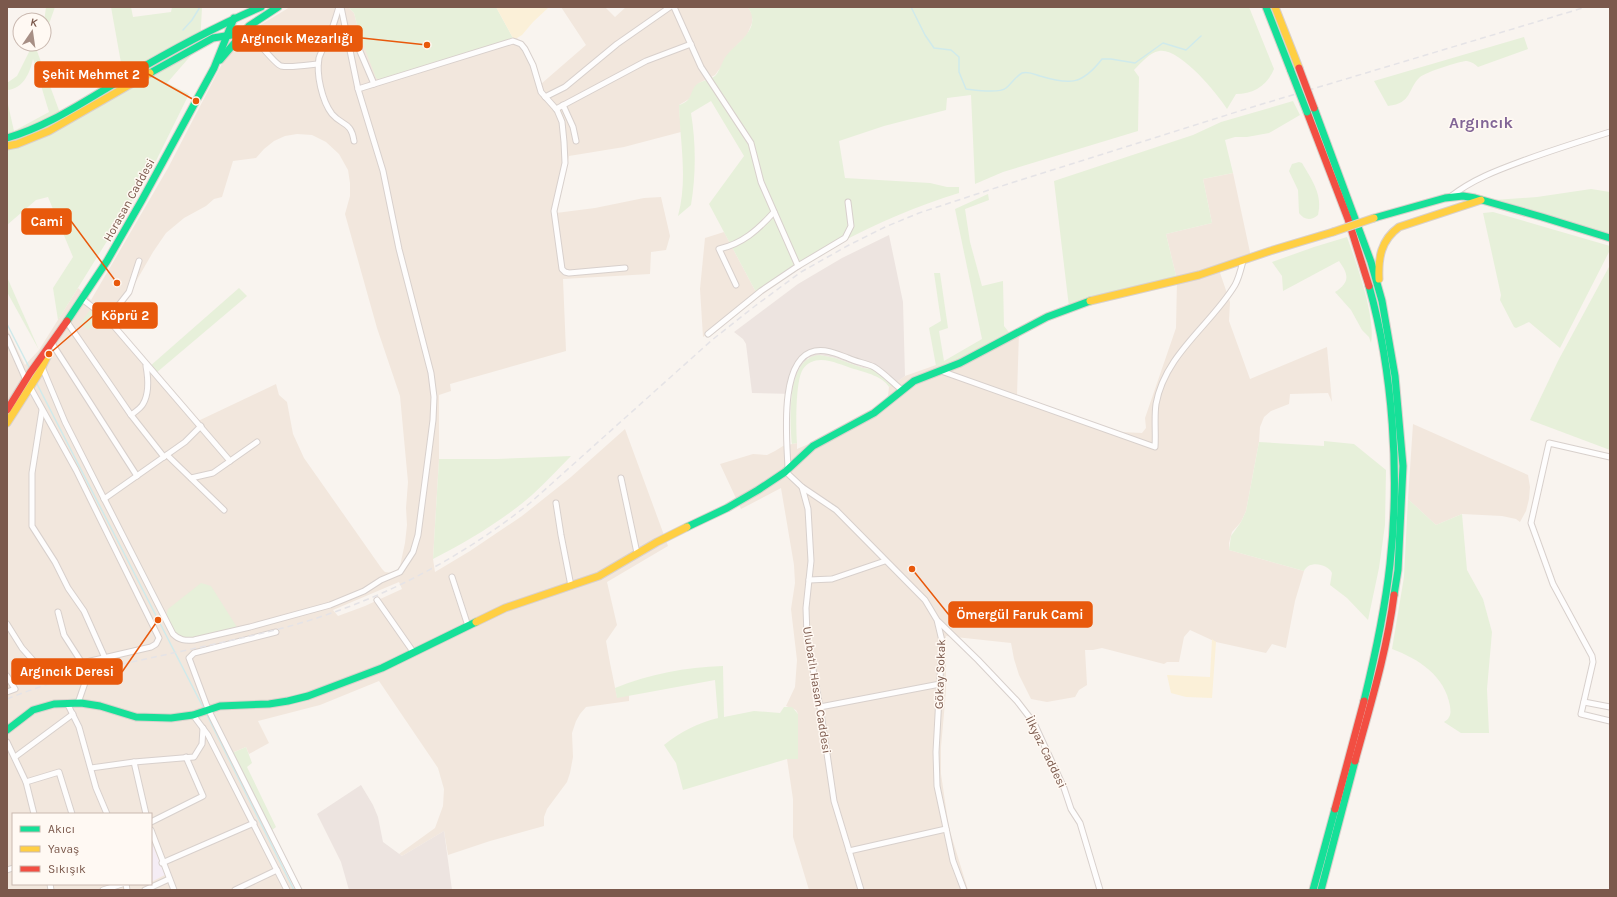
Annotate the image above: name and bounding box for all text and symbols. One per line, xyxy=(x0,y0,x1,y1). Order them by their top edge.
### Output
north arrow xyxy=(12,12,52,52)
text: K xyxy=(29,16,40,30)
callout: Argıncık Mezarlığı xyxy=(233,26,362,51)
text: Argıncık Mezarlığı xyxy=(241,31,353,46)
callout: Şehit Mehmet 2 xyxy=(35,62,148,87)
text: Şehit Mehmet 2 xyxy=(42,67,140,82)
district label: Argıncık xyxy=(1449,113,1513,132)
street label: Horasan Caddesi xyxy=(100,156,158,244)
callout: Cami xyxy=(22,209,71,234)
text: Cami xyxy=(31,214,63,229)
callout: Köprü 2 xyxy=(93,303,157,328)
text: Köprü 2 xyxy=(101,308,149,323)
callout: Ömergül Faruk Cami xyxy=(949,602,1092,627)
text: Ömergül Faruk Cami xyxy=(956,607,1084,622)
street label: Ulubatlı Hasan Caddesi xyxy=(800,626,834,754)
street label: Gökay Sokak xyxy=(932,639,948,709)
callout: Argıncık Deresi xyxy=(12,659,122,684)
text: Argıncık Deresi xyxy=(20,664,114,679)
street label: İlkyaz Caddesi xyxy=(1023,714,1069,790)
legend xyxy=(12,813,152,885)
text: Akıcı xyxy=(48,822,75,836)
text: Yavaş xyxy=(48,842,79,856)
text: Sıkışık xyxy=(48,862,86,876)

